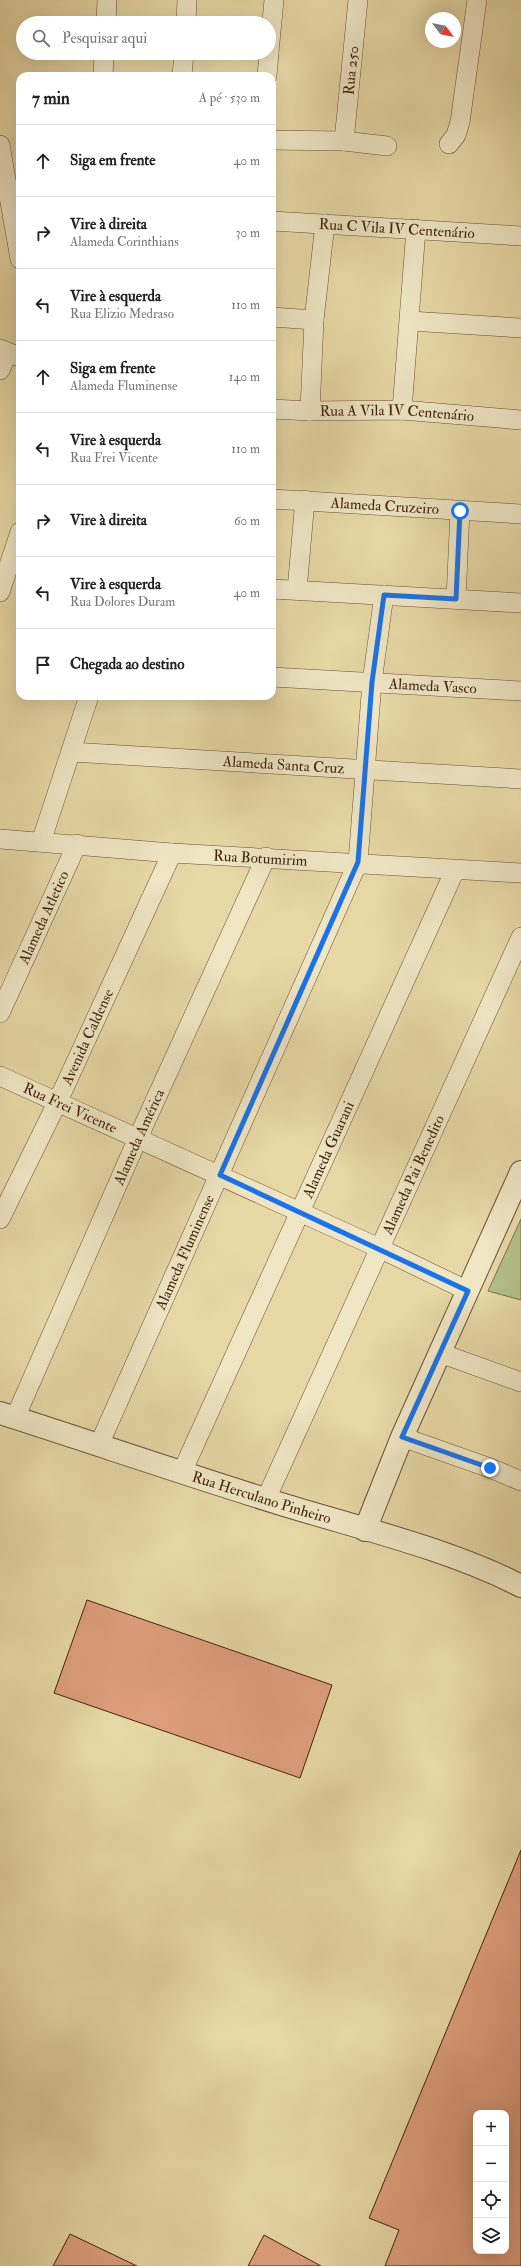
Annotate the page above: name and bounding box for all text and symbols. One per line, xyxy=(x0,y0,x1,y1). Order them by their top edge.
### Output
north arrow xyxy=(425,12,461,48)
search box xyxy=(16,16,276,60)
icon: search xyxy=(30,27,52,49)
text: Pesquisar aqui xyxy=(62,29,147,48)
street label: Rua 250 xyxy=(340,45,363,96)
text: 7 min xyxy=(32,88,70,109)
text: A pé · 530 m xyxy=(199,90,260,106)
icon: ahead xyxy=(32,150,54,172)
text: Siga em frente xyxy=(70,151,156,170)
text: 40 m xyxy=(234,153,260,169)
text: Vire à direita xyxy=(70,215,147,234)
street label: Rua C Vila IV Centenário xyxy=(318,215,475,243)
icon: right xyxy=(32,222,54,244)
text: 30 m xyxy=(236,225,260,241)
text: Alameda Corinthians xyxy=(70,234,179,250)
text: Vire à esquerda xyxy=(70,287,161,306)
icon: left xyxy=(32,294,54,316)
text: 110 m xyxy=(231,297,260,313)
text: Rua Elizio Medraso xyxy=(70,306,174,322)
text: Siga em frente xyxy=(70,359,156,378)
icon: ahead xyxy=(32,366,54,388)
text: 140 m xyxy=(229,369,260,385)
text: Alameda Fluminense xyxy=(70,378,177,394)
street label: Rua A Vila IV Centenário xyxy=(319,401,475,426)
text: Vire à esquerda xyxy=(70,431,161,450)
icon: left xyxy=(32,438,54,460)
text: 110 m xyxy=(231,441,260,457)
text: Rua Frei Vicente xyxy=(70,450,158,466)
street label: Alameda Cruzeiro xyxy=(329,493,440,519)
route start xyxy=(451,502,469,520)
icon: right xyxy=(32,510,54,532)
text: Vire à direita xyxy=(70,511,147,530)
text: 60 m xyxy=(234,513,260,529)
text: Vire à esquerda xyxy=(70,575,161,594)
icon: left xyxy=(32,582,54,604)
text: 40 m xyxy=(234,585,260,601)
text: Rua Dolores Duram xyxy=(70,594,175,610)
icon: arrive xyxy=(32,654,54,676)
text: Chegada ao destino xyxy=(70,655,185,674)
street label: Alameda Vasco xyxy=(387,675,477,698)
street label: Alameda Santa Cruz xyxy=(221,752,345,778)
street label: Rua Botumirim xyxy=(213,846,308,871)
street label: Alameda Atletico xyxy=(14,868,74,968)
street label: Avenida Caldense xyxy=(57,986,118,1089)
street label: Rua Frei Vicente xyxy=(20,1079,120,1138)
street label: Alameda América xyxy=(109,1085,169,1189)
street label: Alameda Guarani xyxy=(298,1098,359,1202)
street label: Alameda Pai Benedito xyxy=(378,1112,449,1239)
street label: Alameda Fluminense xyxy=(151,1192,219,1314)
route end xyxy=(481,1459,499,1477)
street label: Rua Herculano Pinheiro xyxy=(189,1467,333,1528)
map controls xyxy=(473,2110,509,2254)
button: + xyxy=(473,2110,509,2146)
button: − xyxy=(473,2146,509,2182)
button: locate xyxy=(473,2182,509,2218)
button: layers xyxy=(473,2218,509,2254)

